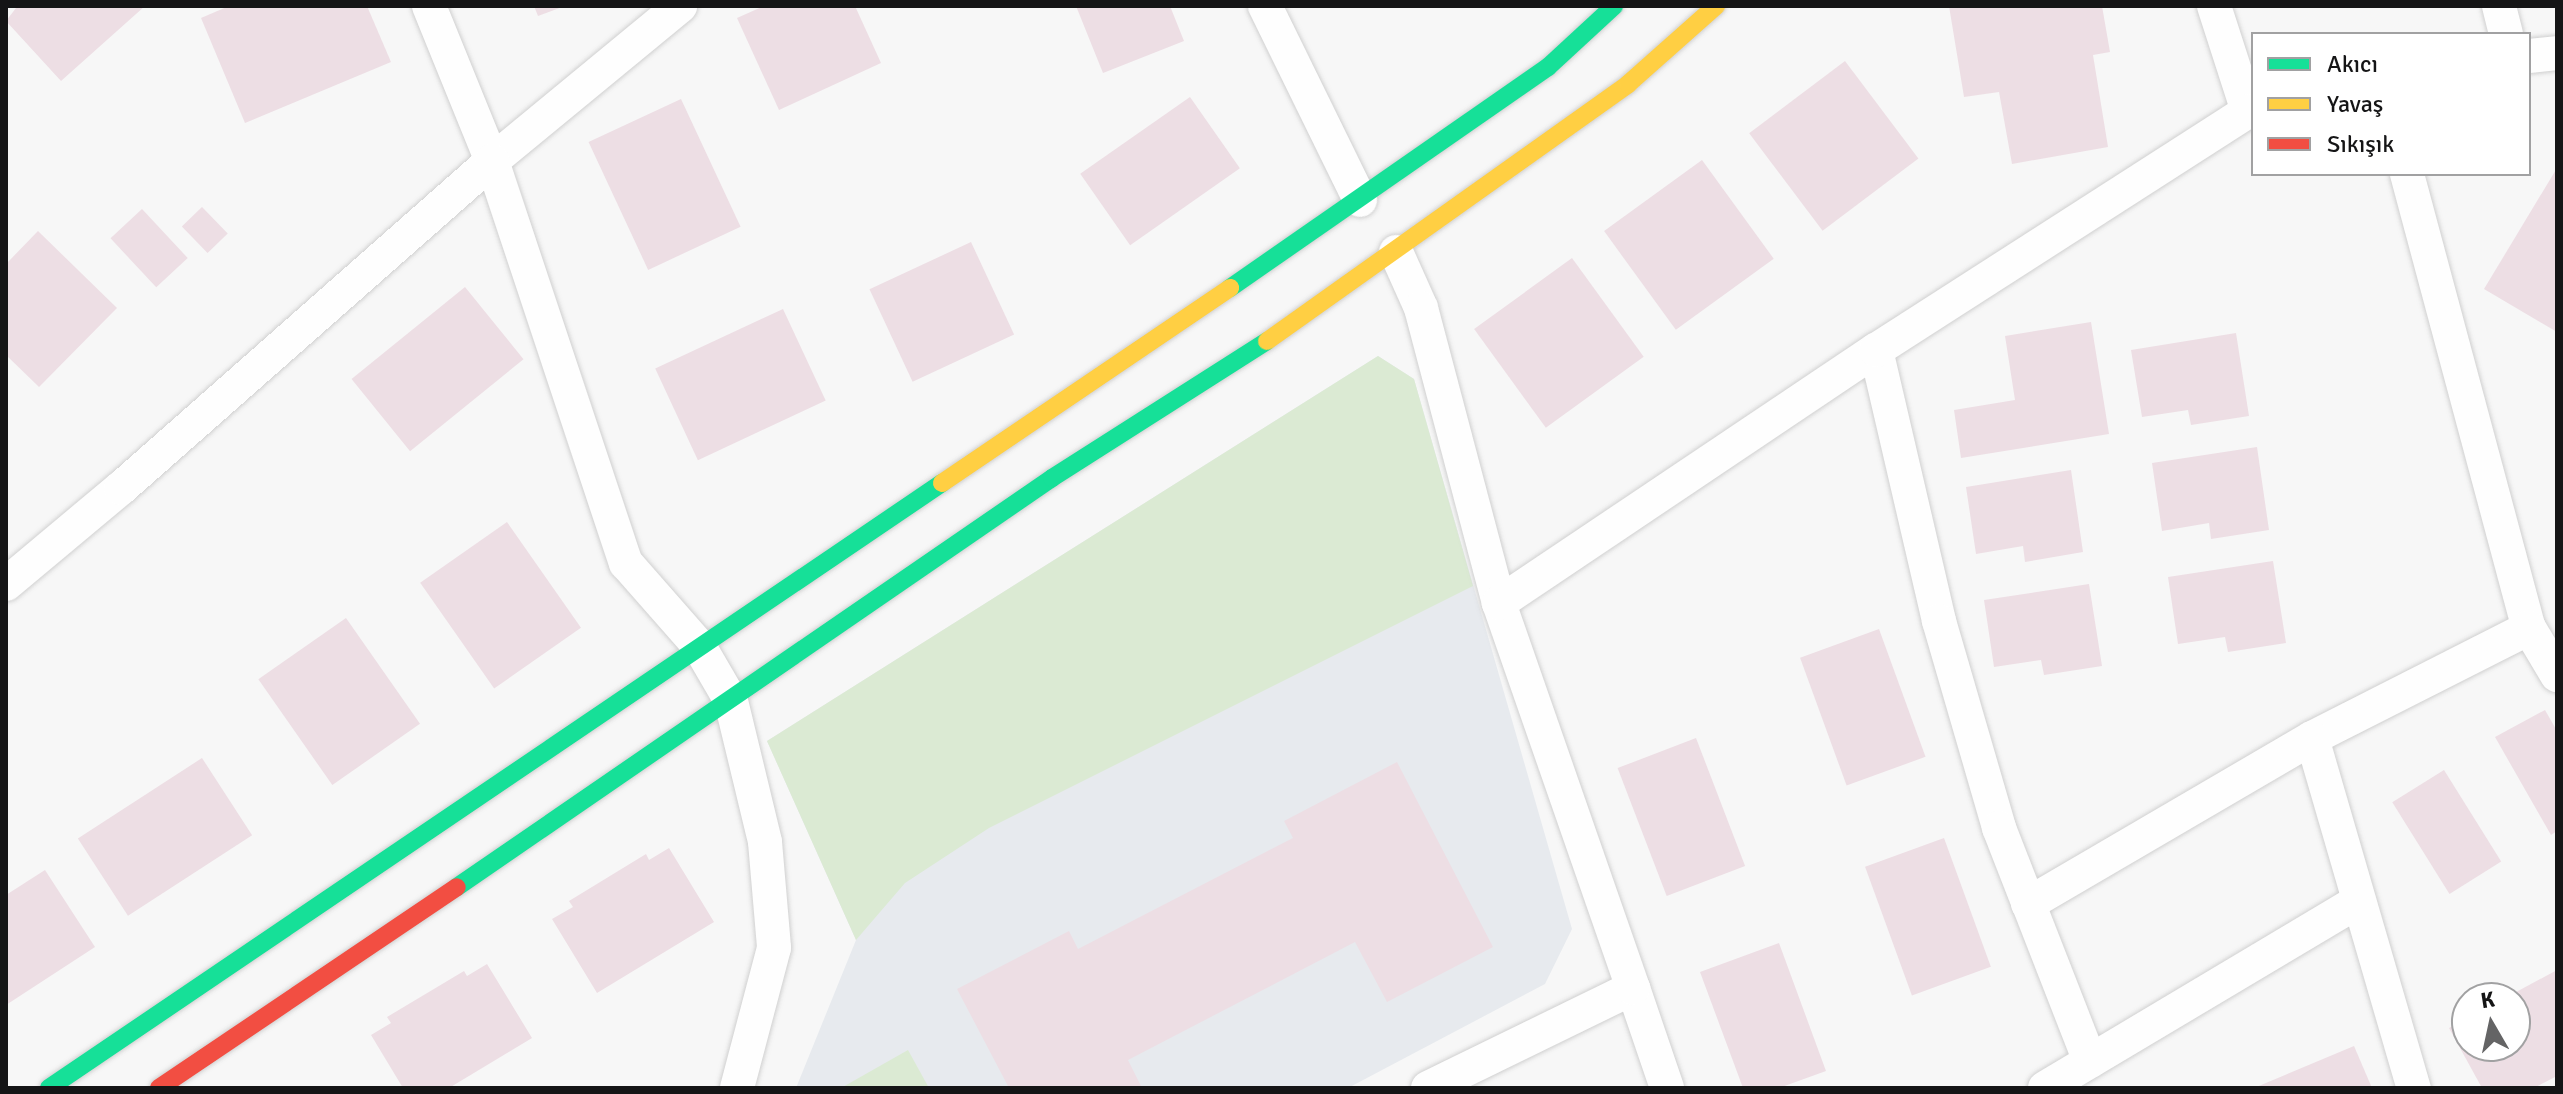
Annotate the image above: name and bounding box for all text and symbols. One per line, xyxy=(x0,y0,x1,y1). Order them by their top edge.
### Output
legend xyxy=(2251,32,2531,176)
text: Akıcı xyxy=(2327,49,2378,79)
text: Yavaş xyxy=(2327,89,2383,119)
text: Sıkışık xyxy=(2327,129,2394,159)
north arrow xyxy=(2451,982,2531,1062)
text: K xyxy=(2479,985,2496,1014)

